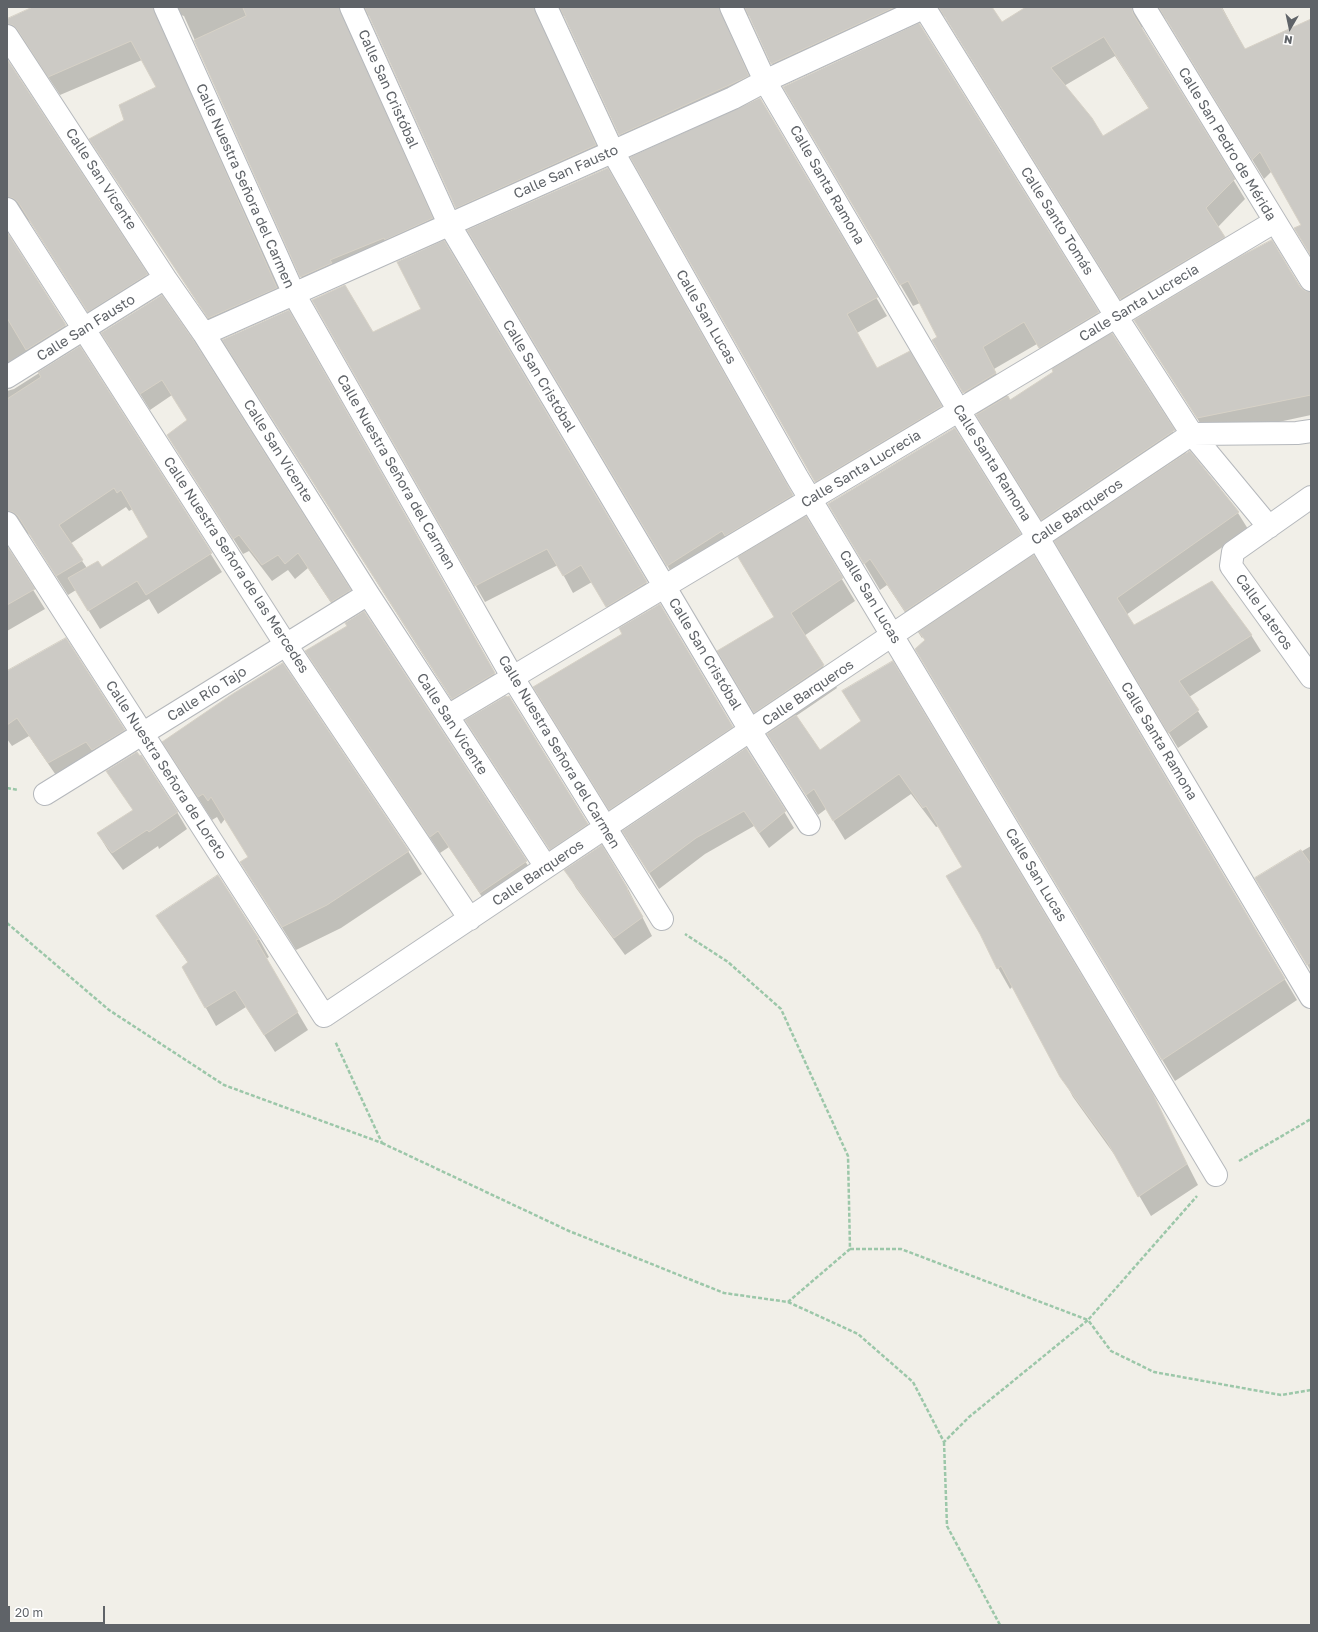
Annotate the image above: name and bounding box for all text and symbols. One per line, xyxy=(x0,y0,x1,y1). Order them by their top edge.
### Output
north arrow xyxy=(1270,8,1310,48)
street label: Calle San Cristóbal xyxy=(354,27,422,151)
text: N xyxy=(1283,33,1293,47)
street label: Calle San Pedro de Mérida xyxy=(1174,64,1280,224)
street label: Calle Nuestra Señora del Carmen xyxy=(192,81,298,291)
street label: Calle Santa Ramona xyxy=(786,122,868,248)
street label: Calle San Vicente xyxy=(62,125,140,233)
street label: Calle San Fausto xyxy=(511,141,621,203)
street label: Calle Santo Tomás xyxy=(1017,164,1097,278)
street label: Calle Santa Lucrecia xyxy=(1076,261,1202,345)
street label: Calle San Lucas xyxy=(672,267,740,367)
street label: Calle San Fausto xyxy=(34,291,138,365)
street label: Calle San Cristóbal xyxy=(499,317,579,435)
street label: Calle Nuestra Señora del Carmen xyxy=(333,372,459,572)
street label: Calle San Vicente xyxy=(240,397,316,505)
street label: Calle Santa Ramona xyxy=(949,401,1035,525)
street label: Calle Santa Lucrecia xyxy=(798,427,924,511)
street label: Calle Nuestra Señora de las Mercedes xyxy=(160,454,312,676)
street label: Calle Barqueros xyxy=(1028,475,1126,549)
street label: Calle San Lucas xyxy=(836,547,904,647)
street label: Calle Lateros xyxy=(1232,571,1296,653)
street label: Calle San Cristóbal xyxy=(665,595,745,713)
street label: Calle Nuestra Señora del Carmen xyxy=(495,652,623,852)
street label: Calle Barqueros xyxy=(759,656,857,730)
street label: Calle Río Tajo xyxy=(164,663,250,725)
street label: Calle San Vicente xyxy=(413,670,491,778)
street label: Calle Nuestra Señora de Loreto xyxy=(102,678,230,862)
street label: Calle Santa Ramona xyxy=(1117,679,1201,803)
street label: Calle San Lucas xyxy=(1002,825,1070,925)
street label: Calle Barqueros xyxy=(489,836,587,910)
scale bar xyxy=(10,1598,107,1624)
text: 20 m xyxy=(15,1605,43,1620)

